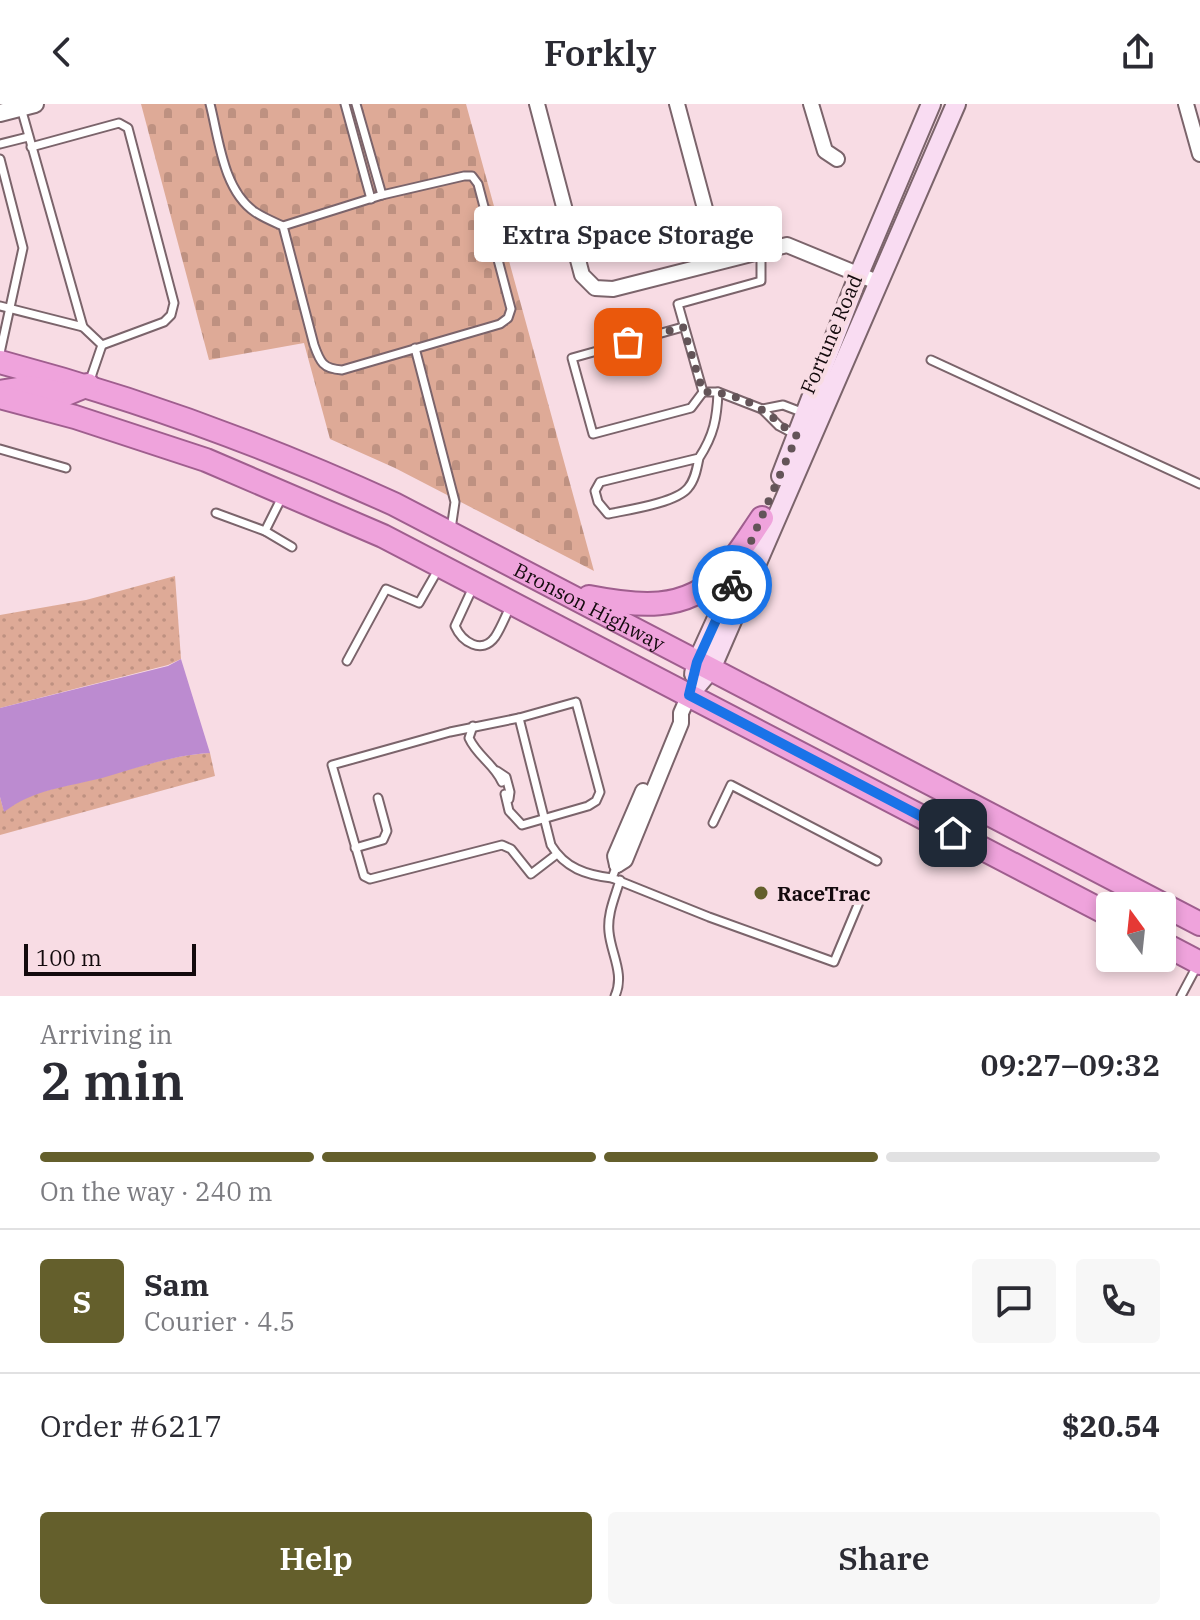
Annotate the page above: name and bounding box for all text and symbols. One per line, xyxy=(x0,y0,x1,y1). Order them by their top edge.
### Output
text: Forkly xyxy=(544,29,656,76)
icon: back xyxy=(40,30,84,74)
icon: share xyxy=(1116,30,1160,74)
callout: Extra Space Storage xyxy=(474,206,782,262)
text: Extra Space Storage xyxy=(502,217,754,251)
street label: Fortune Road xyxy=(794,270,868,398)
pin xyxy=(594,308,662,376)
icon: bag xyxy=(606,320,650,364)
courier xyxy=(692,545,772,625)
street label: Bronson Highway xyxy=(509,555,670,657)
icon: bike xyxy=(710,563,754,607)
pin xyxy=(919,799,987,867)
icon: home xyxy=(931,811,975,855)
place label: RaceTrac xyxy=(777,880,871,907)
marker: RaceTrac xyxy=(752,884,770,902)
north arrow xyxy=(1096,892,1176,972)
map controls xyxy=(1096,892,1176,972)
scale bar xyxy=(24,940,196,976)
text: 100 m xyxy=(36,943,102,972)
text: Arriving in xyxy=(40,1017,173,1051)
text: 09:27–09:32 xyxy=(980,1045,1160,1084)
text: 2 min xyxy=(40,1047,185,1114)
text: On the way · 240 m xyxy=(40,1174,273,1208)
button: chat xyxy=(972,1259,1056,1343)
button: phone xyxy=(1076,1259,1160,1343)
text: Sam xyxy=(144,1265,209,1304)
text: S xyxy=(73,1282,91,1321)
text: Courier · 4.5 xyxy=(144,1304,295,1338)
text: Order #6217 xyxy=(40,1406,222,1445)
text: $20.54 xyxy=(1062,1406,1160,1445)
button: Help xyxy=(40,1512,592,1604)
button: Share xyxy=(608,1512,1160,1604)

